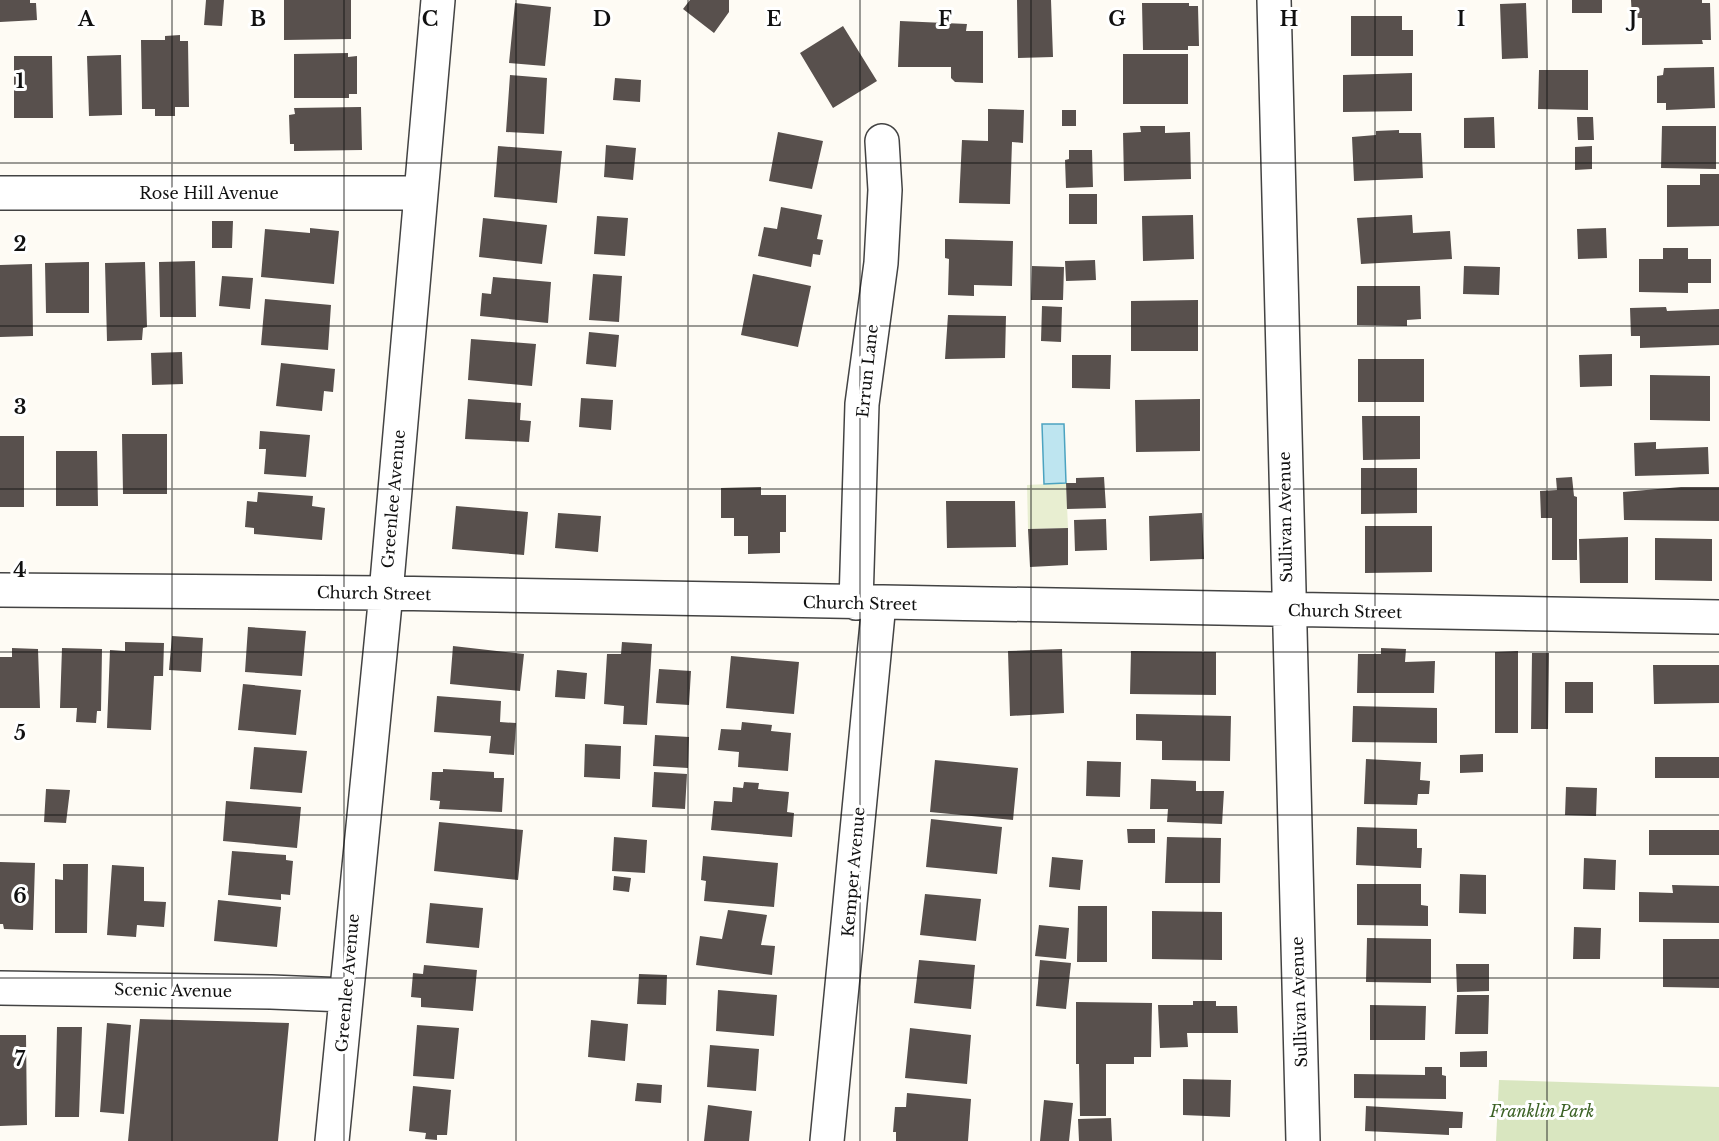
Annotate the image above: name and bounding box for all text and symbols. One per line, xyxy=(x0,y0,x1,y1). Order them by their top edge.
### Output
text: A xyxy=(77,7,95,31)
text: B xyxy=(250,7,266,31)
text: C xyxy=(422,7,438,31)
text: D xyxy=(593,7,611,31)
text: E xyxy=(766,7,782,31)
text: F xyxy=(938,7,952,31)
text: G xyxy=(1108,7,1126,31)
text: H xyxy=(1280,7,1299,31)
text: I xyxy=(1457,7,1465,31)
text: J xyxy=(1625,7,1637,31)
text: 1 xyxy=(16,69,25,93)
street label: Rose Hill Avenue xyxy=(139,183,279,203)
text: 2 xyxy=(13,232,27,256)
street label: Errun Lane xyxy=(852,323,882,419)
text: 3 xyxy=(14,395,26,419)
street label: Greenlee Avenue xyxy=(377,429,409,569)
street label: Sullivan Avenue xyxy=(1274,451,1296,583)
text: 4 xyxy=(13,558,27,582)
street label: Church Street xyxy=(317,582,431,604)
street label: Church Street xyxy=(803,592,917,614)
street label: Church Street xyxy=(1288,600,1402,622)
text: 5 xyxy=(14,721,26,745)
street label: Kemper Avenue xyxy=(837,806,869,938)
text: 6 xyxy=(13,884,27,908)
street label: Greenlee Avenue xyxy=(331,913,363,1053)
street label: Sullivan Avenue xyxy=(1287,936,1311,1068)
street label: Scenic Avenue xyxy=(114,979,232,1001)
text: 7 xyxy=(15,1047,26,1071)
park label: Franklin Park xyxy=(1489,1101,1594,1121)

